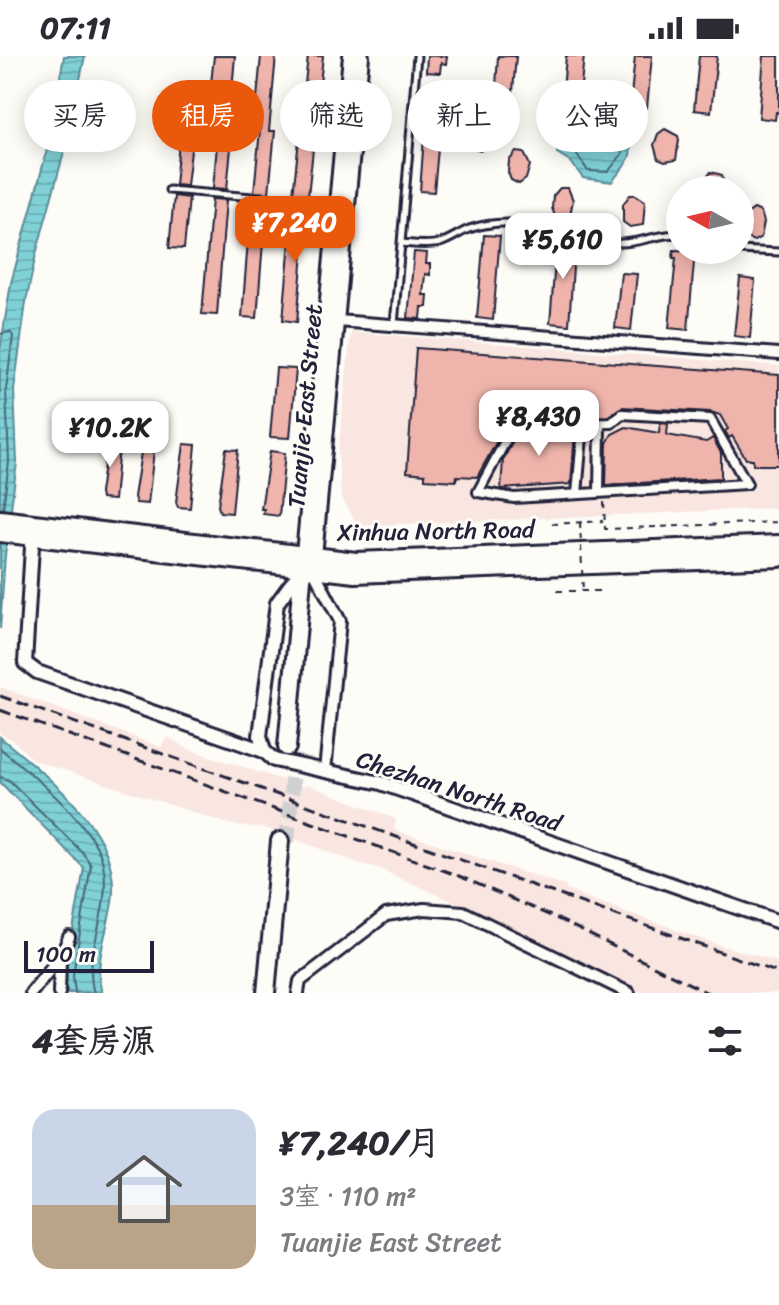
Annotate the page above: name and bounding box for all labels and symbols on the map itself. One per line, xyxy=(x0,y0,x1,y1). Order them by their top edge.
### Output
north arrow xyxy=(666,176,754,264)
pin: ¥7,240 xyxy=(230,196,360,264)
pin: ¥5,610 xyxy=(498,213,628,281)
street label: Tuanjie East Street xyxy=(275,302,335,510)
pin: ¥8,430 xyxy=(474,390,604,458)
pin: ¥10.2K xyxy=(45,401,175,469)
street label: Xinhua North Road xyxy=(336,508,536,554)
street label: Chezhan North Road xyxy=(351,738,568,844)
scale bar xyxy=(24,937,154,973)

